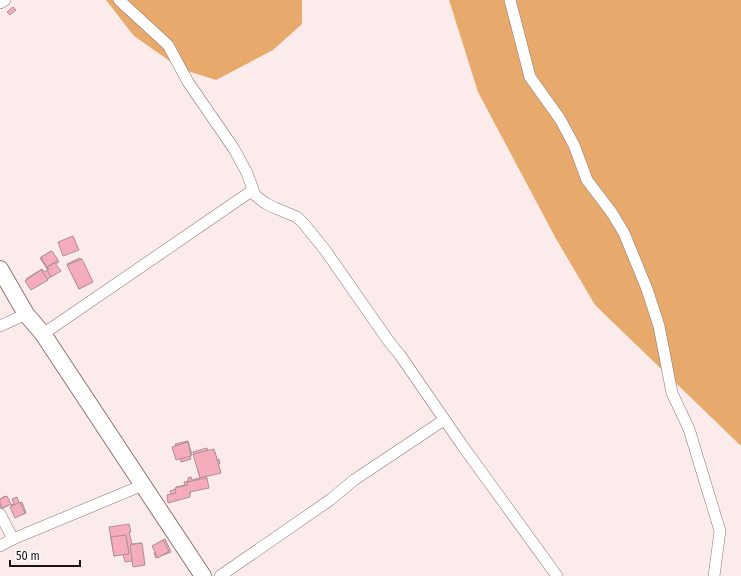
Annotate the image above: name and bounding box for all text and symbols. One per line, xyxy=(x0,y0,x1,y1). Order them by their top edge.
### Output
scale bar xyxy=(10,542,80,568)
text: 50 m xyxy=(16,549,40,563)

